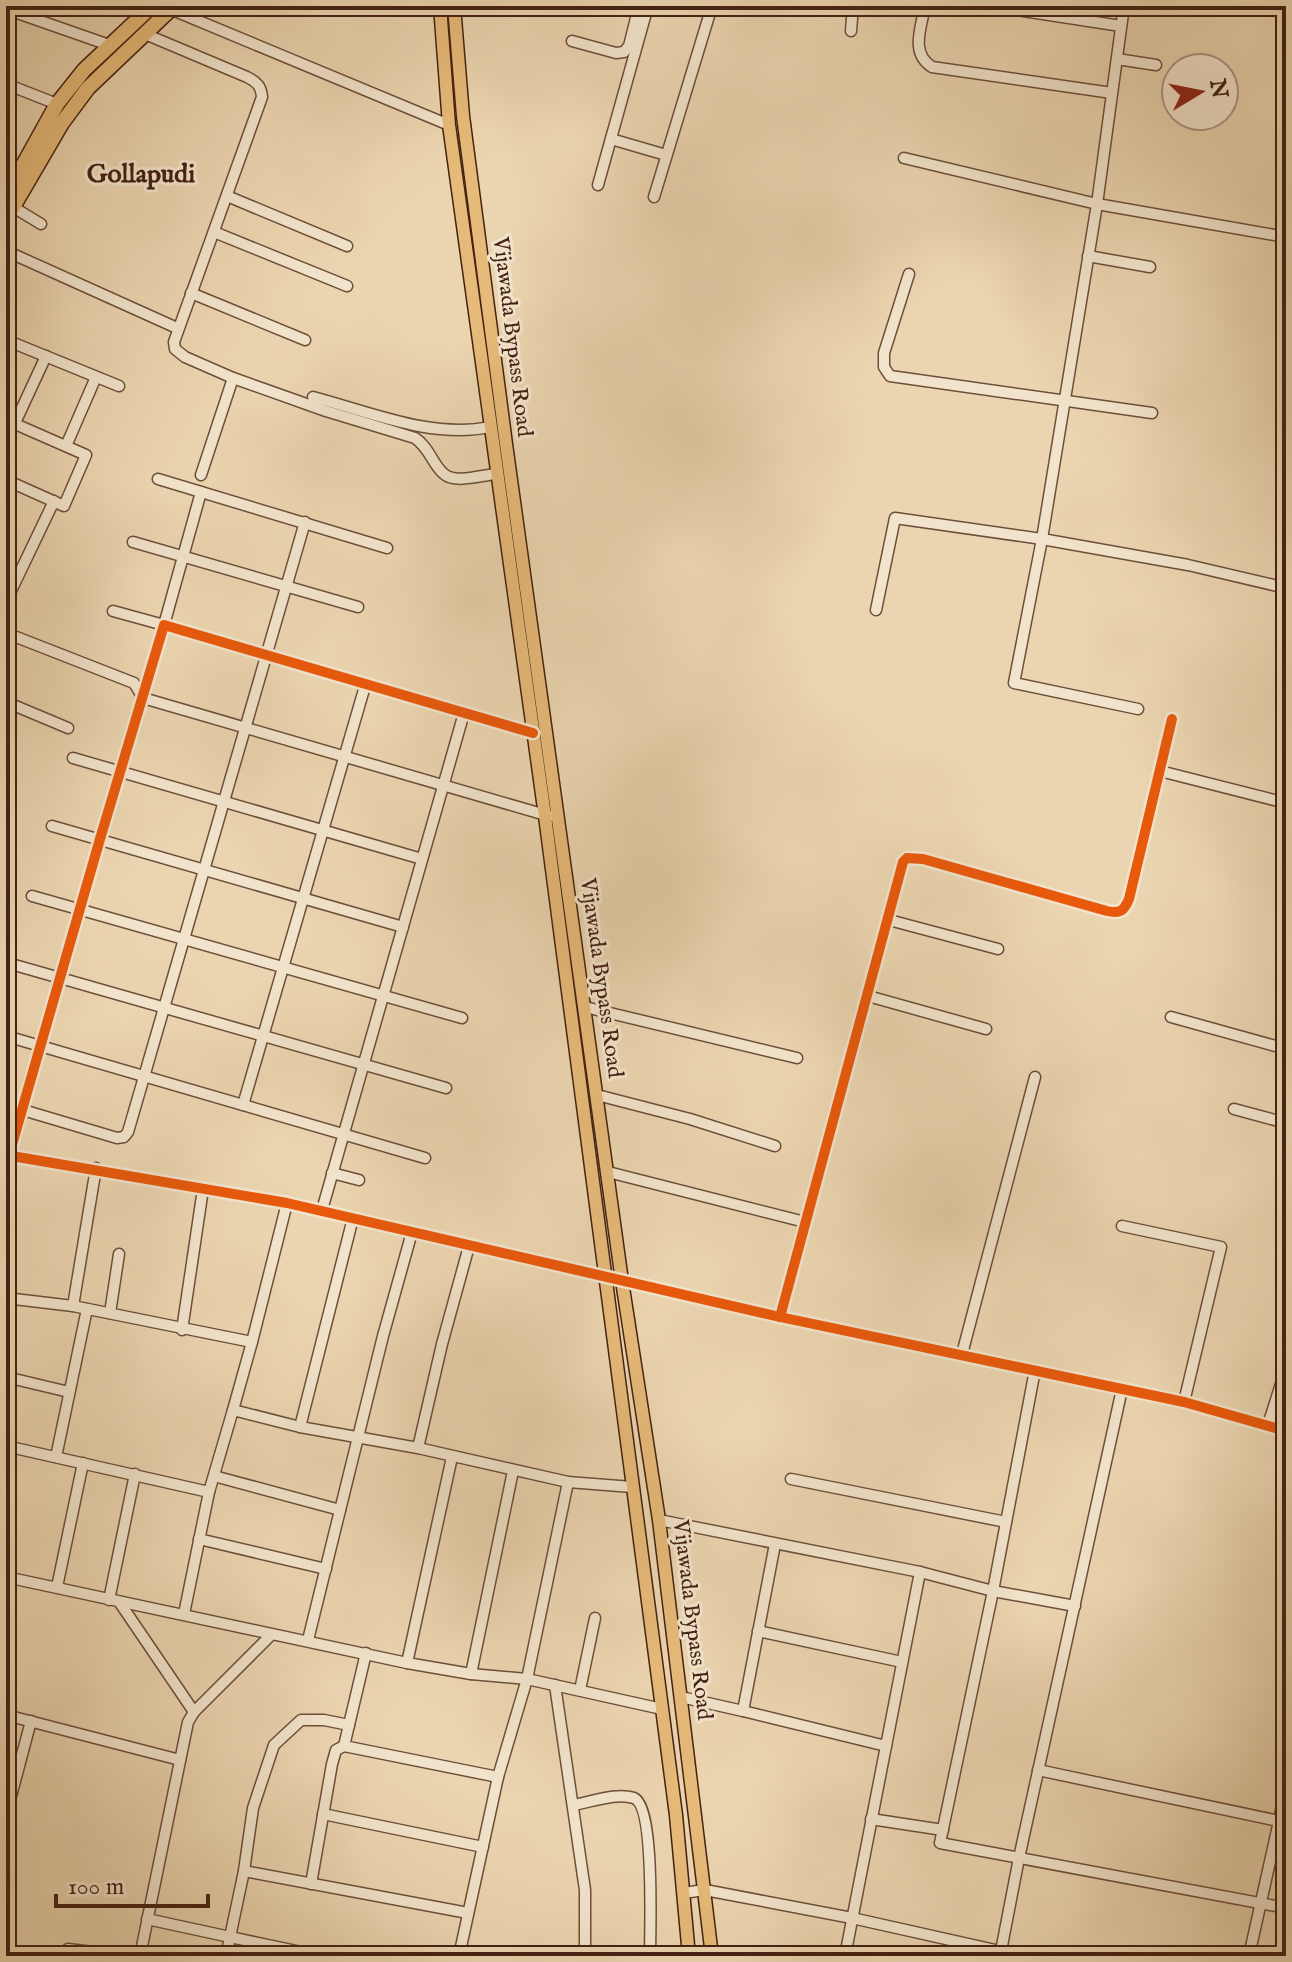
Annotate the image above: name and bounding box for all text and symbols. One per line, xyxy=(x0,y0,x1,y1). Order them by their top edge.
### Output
north arrow xyxy=(1160,52,1240,132)
text: N xyxy=(1202,76,1233,101)
district label: Gollapudi xyxy=(87,158,195,191)
street label: Vijawada Bypass Road xyxy=(486,234,538,439)
street label: Vijawada Bypass Road xyxy=(573,875,629,1080)
street label: Vijawada Bypass Road xyxy=(666,1517,718,1722)
scale bar xyxy=(56,1858,208,1908)
text: 100 m xyxy=(68,1872,124,1903)

